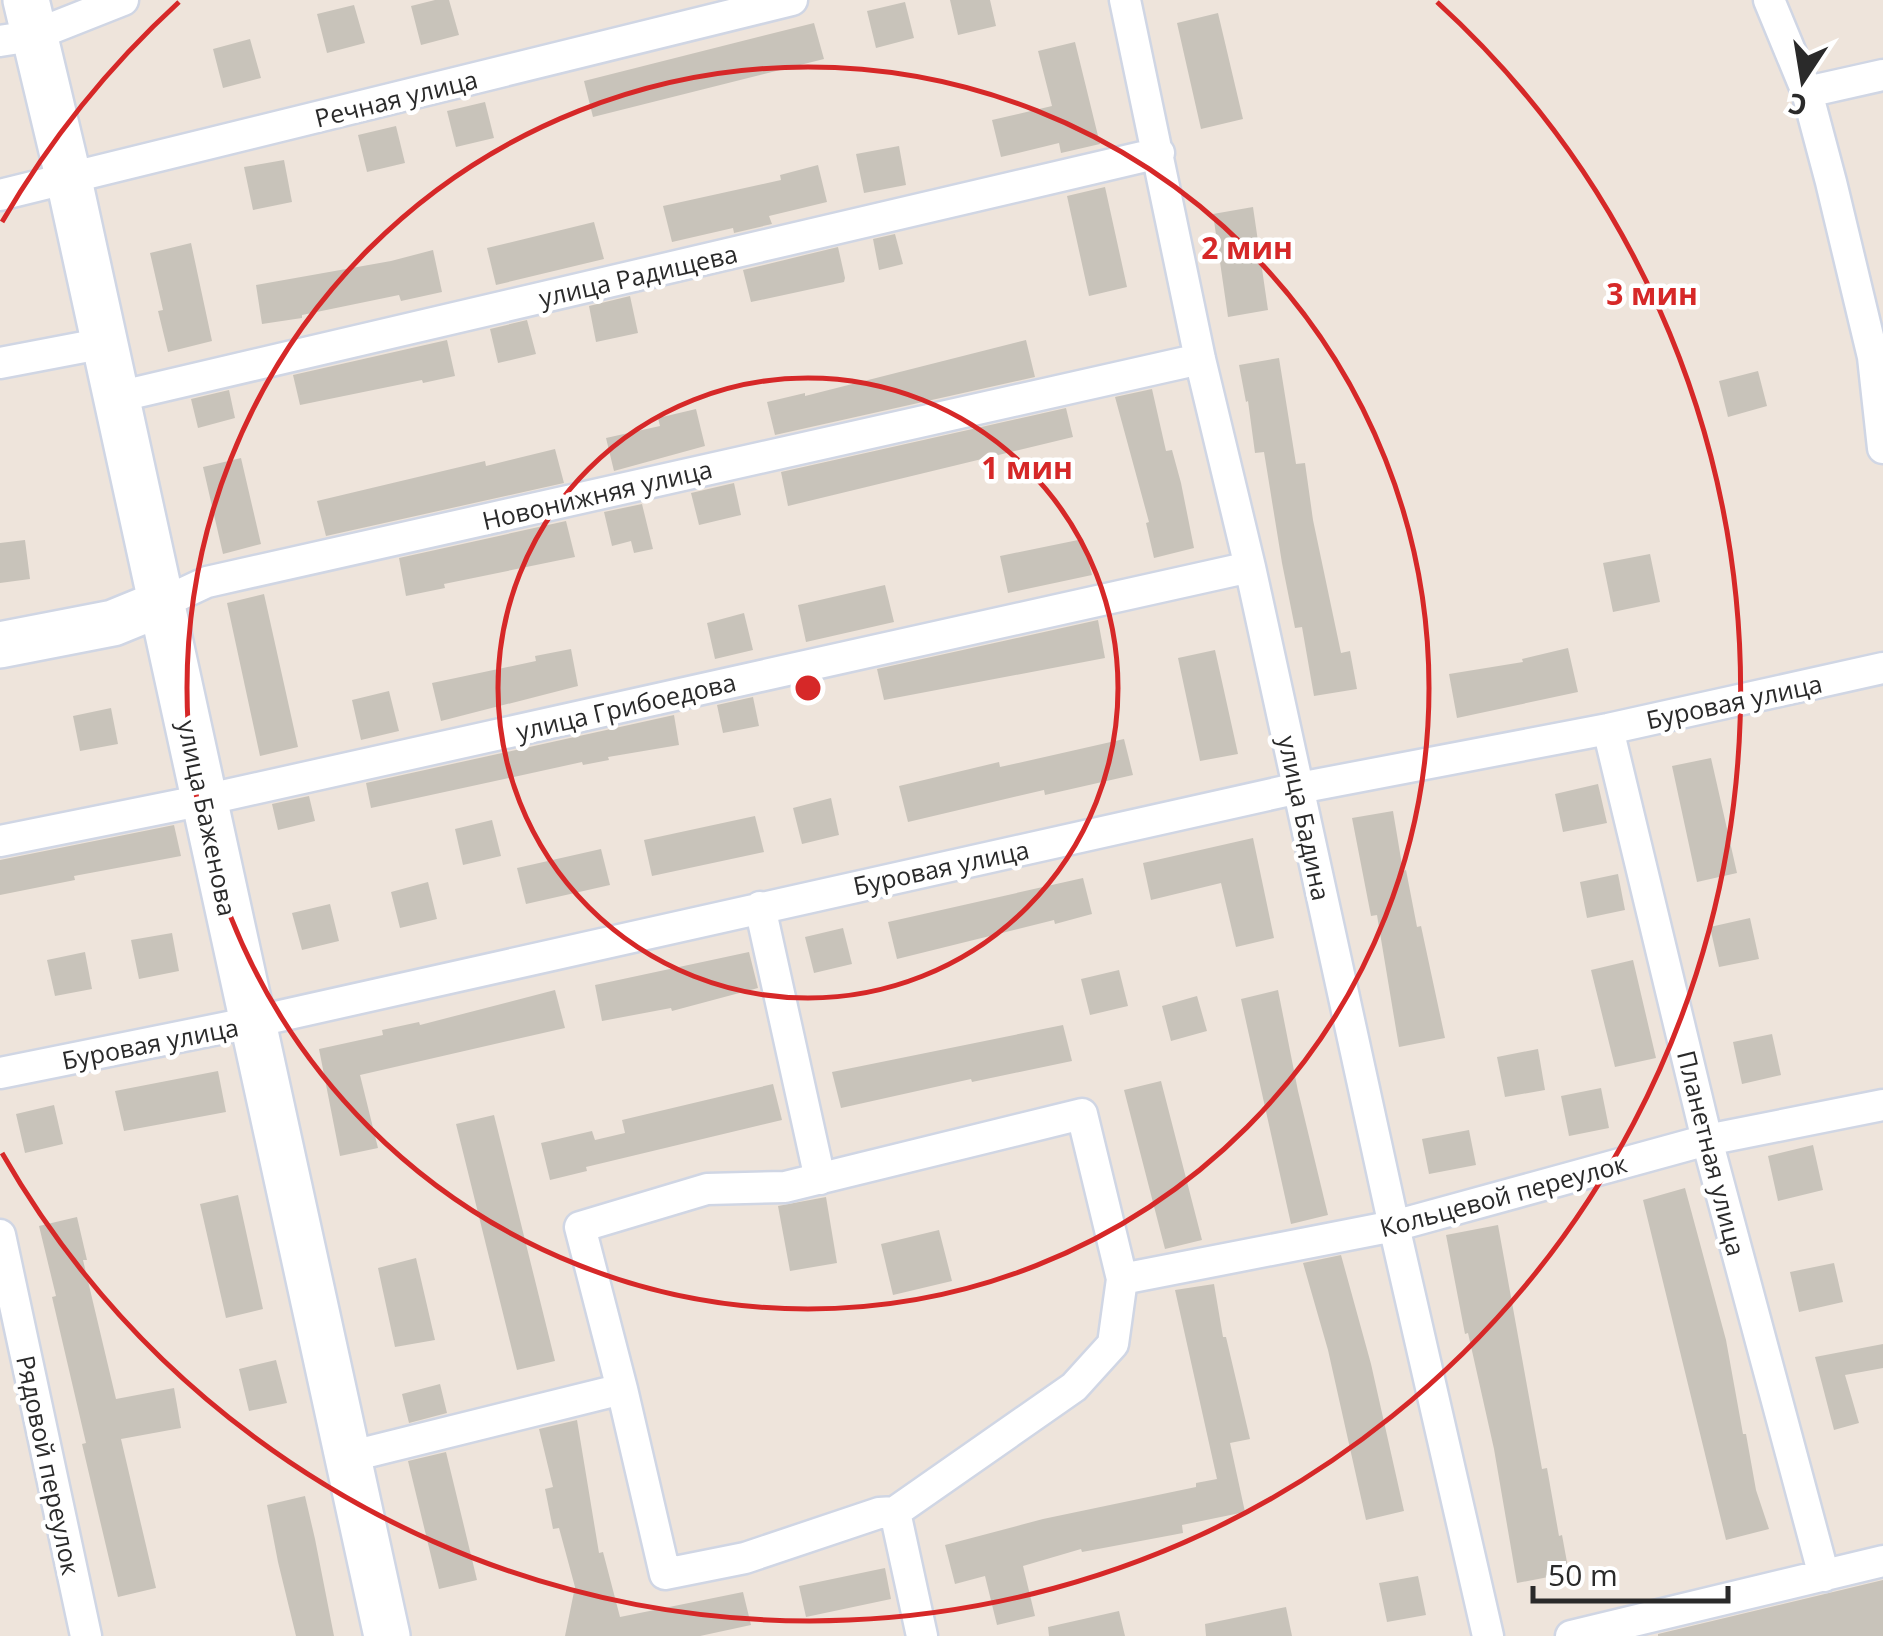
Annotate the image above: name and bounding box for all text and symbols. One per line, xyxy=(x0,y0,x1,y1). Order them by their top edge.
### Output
north arrow xyxy=(1753,30,1853,130)
street label: Речная улица xyxy=(311,61,481,135)
text: С xyxy=(1785,85,1810,126)
text: 2 мин xyxy=(1201,227,1293,268)
street label: улица Радищева xyxy=(535,236,741,314)
text: 3 мин xyxy=(1606,273,1698,314)
text: 1 мин xyxy=(981,447,1073,488)
street label: Новонижняя улица xyxy=(479,451,715,537)
street label: улица Грибоедова xyxy=(513,664,739,748)
street label: Буровая улица xyxy=(1643,666,1825,736)
centre of rings xyxy=(790,670,826,706)
street label: улица Баженова xyxy=(171,717,245,919)
street label: улица Бадина xyxy=(1271,732,1339,904)
street label: Буровая улица xyxy=(850,832,1032,902)
street label: Буровая улица xyxy=(59,1009,241,1077)
street label: Планетная улица xyxy=(1670,1047,1754,1259)
street label: Кольцевой переулок xyxy=(1376,1146,1630,1244)
street label: Рядовой переулок xyxy=(9,1352,89,1578)
scale bar xyxy=(1533,1541,1728,1603)
text: 50 m xyxy=(1548,1554,1618,1595)

